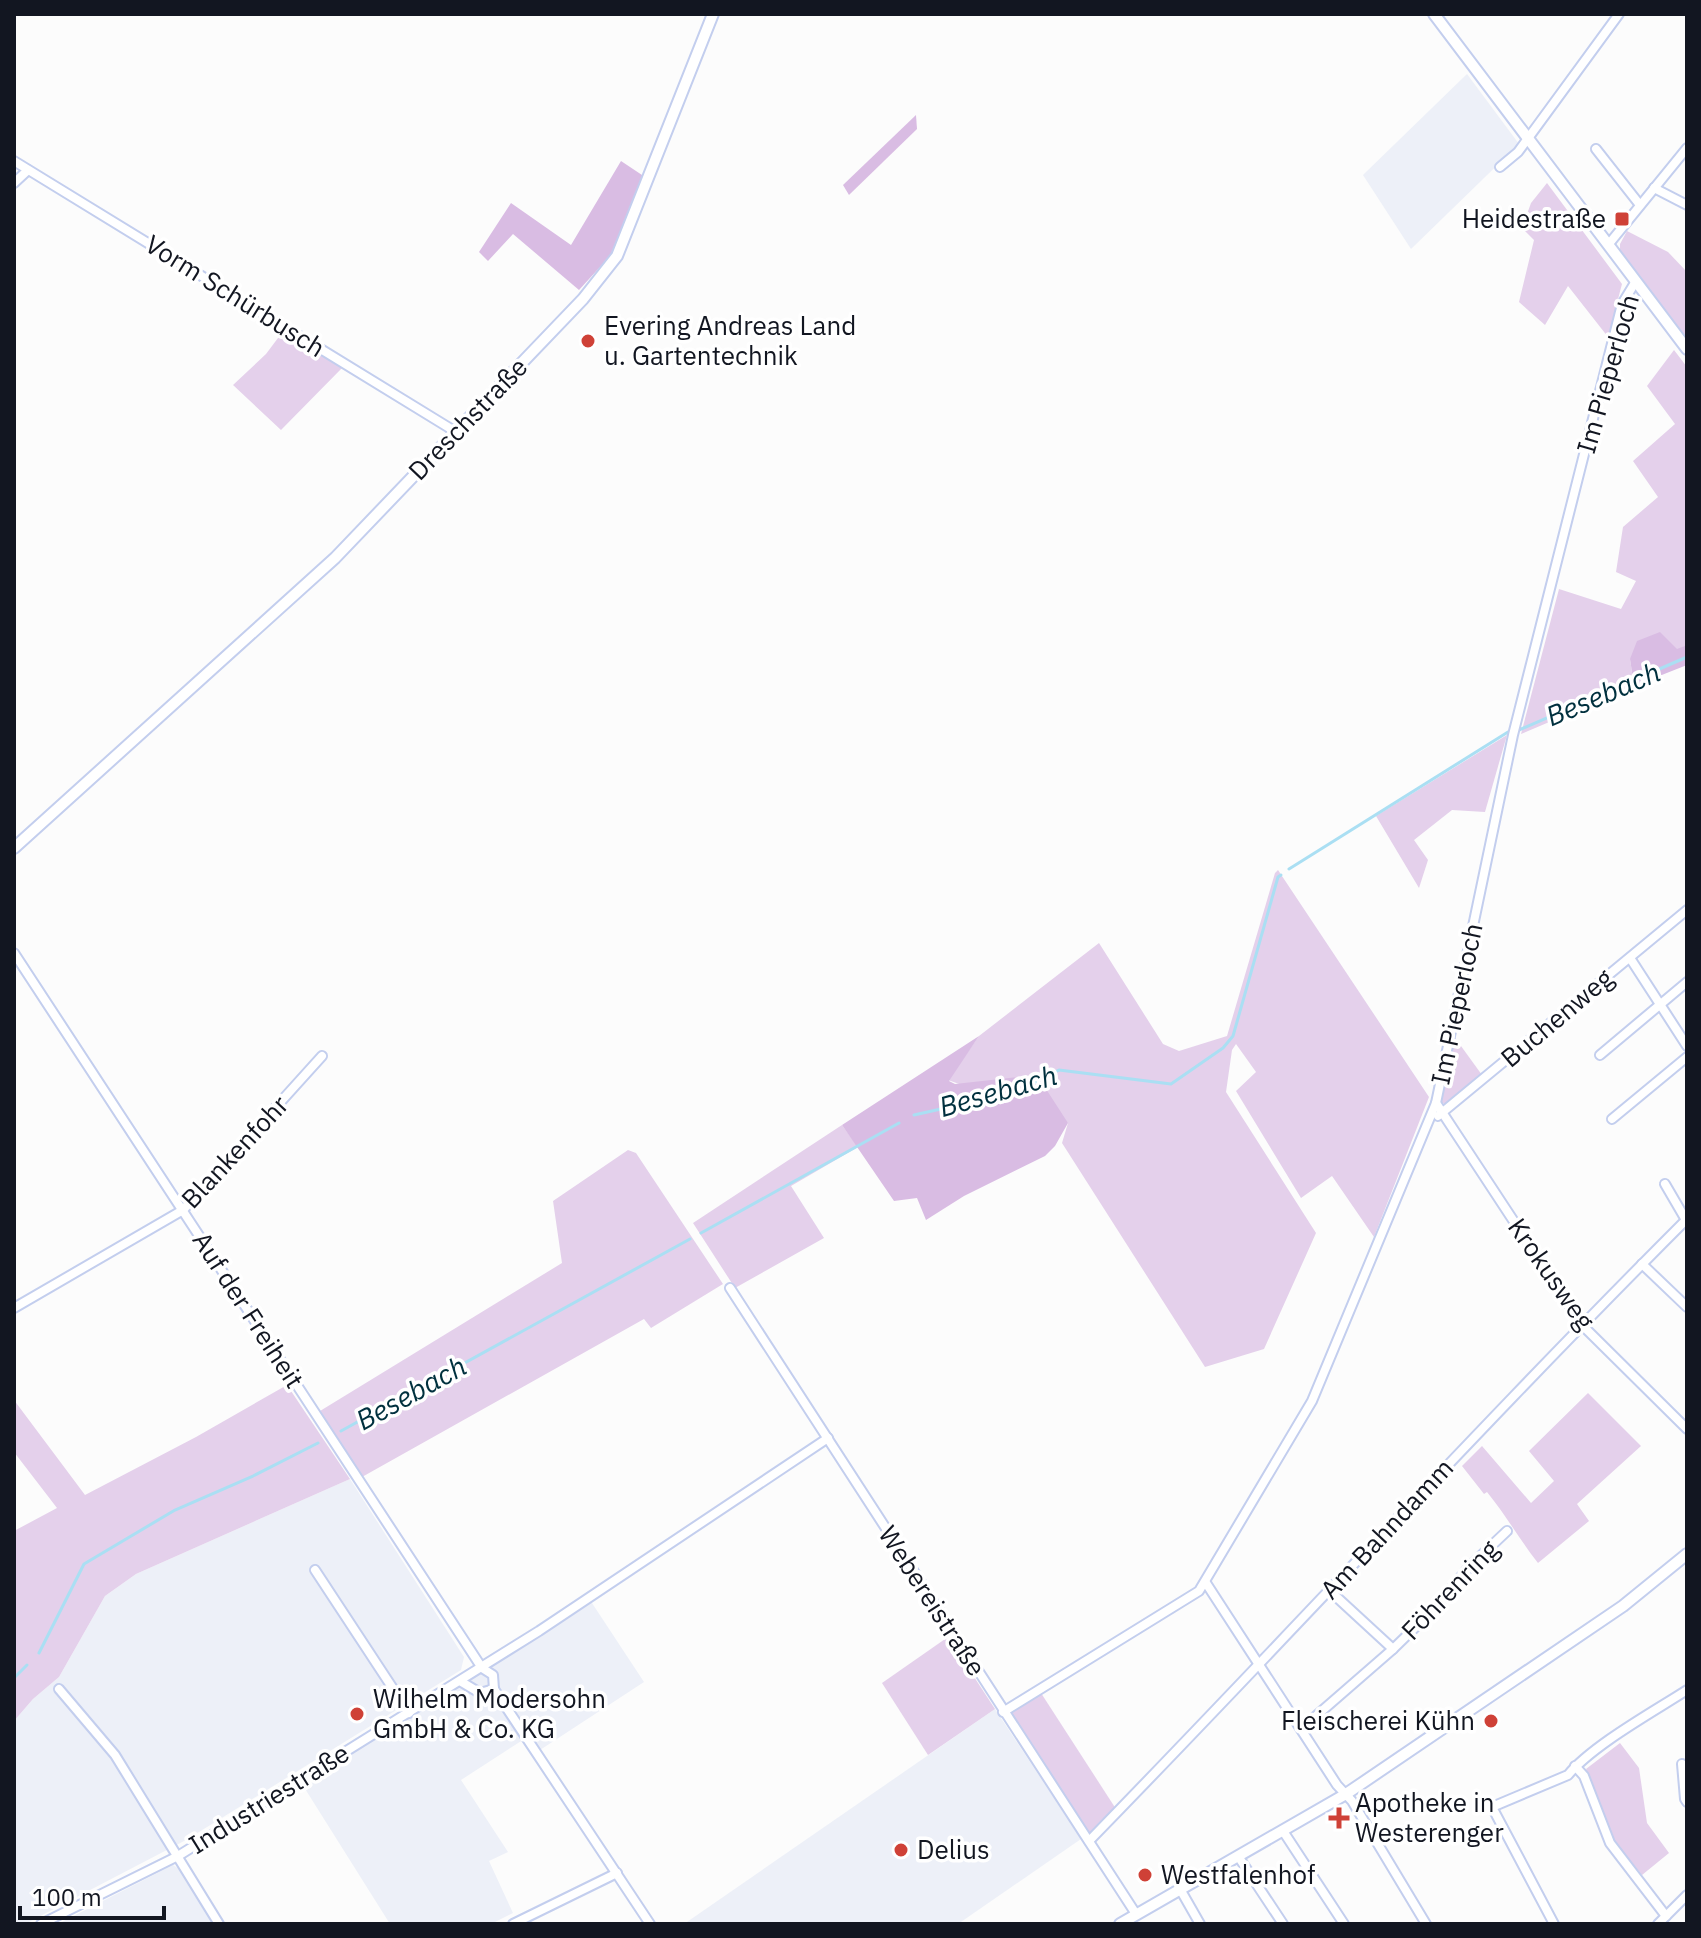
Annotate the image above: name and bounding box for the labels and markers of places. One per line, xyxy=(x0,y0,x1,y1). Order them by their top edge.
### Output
place label: Heidestraße xyxy=(1462,201,1606,235)
marker: Heidestraße xyxy=(1613,210,1631,228)
place label: Evering Andreas Land u. Gartentechnik xyxy=(604,308,856,372)
marker: Evering Andreas Land u. Gartentechnik xyxy=(579,332,597,350)
place label: Wilhelm Modersohn GmbH & Co. KG xyxy=(373,1681,606,1745)
place label: Fleischerei Kühn xyxy=(1281,1703,1475,1737)
marker: Wilhelm Modersohn GmbH & Co. KG xyxy=(348,1705,366,1723)
marker: Fleischerei Kühn xyxy=(1482,1712,1500,1730)
place label: Apotheke in Westerenger xyxy=(1355,1785,1504,1849)
marker: Apotheke in Westerenger xyxy=(1330,1809,1348,1827)
place label: Delius xyxy=(917,1832,990,1866)
marker: Delius xyxy=(892,1841,910,1859)
place label: Westfalenhof xyxy=(1161,1857,1315,1891)
marker: Westfalenhof xyxy=(1136,1866,1154,1884)

